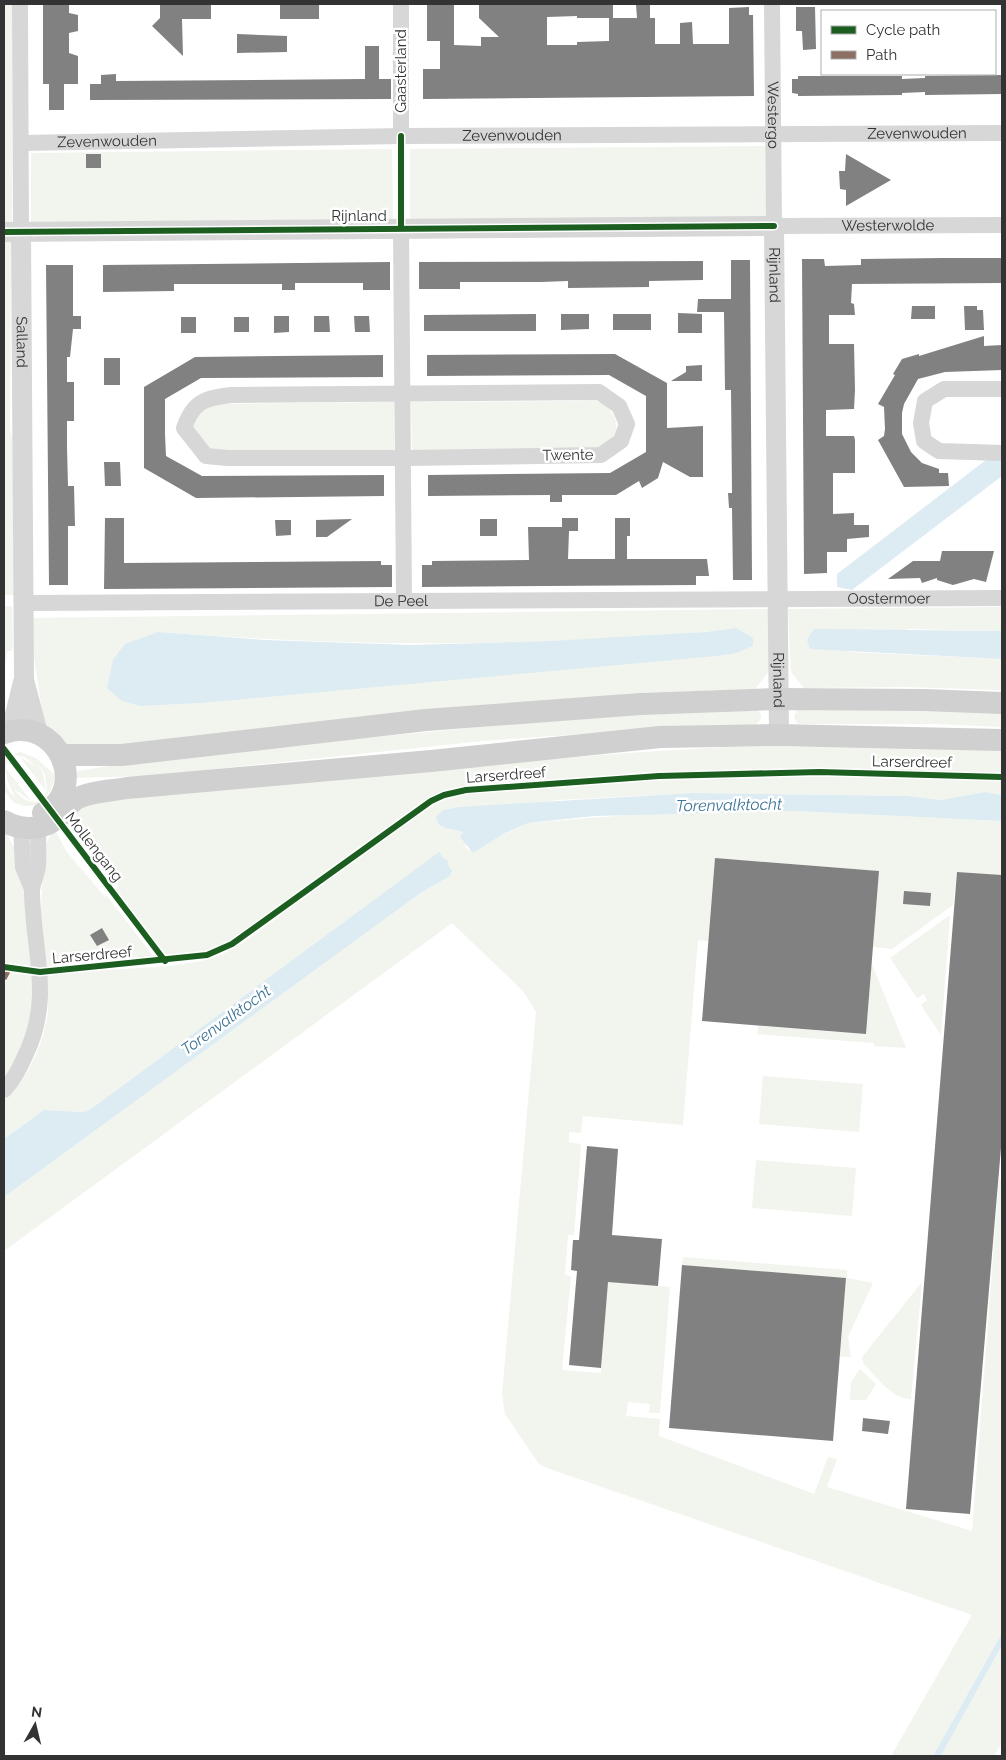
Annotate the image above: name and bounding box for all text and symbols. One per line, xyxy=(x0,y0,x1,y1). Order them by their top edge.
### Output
legend xyxy=(821,10,996,75)
text: Cycle path xyxy=(866,21,940,39)
street label: Gaasterland xyxy=(392,29,410,113)
text: Path xyxy=(866,46,897,64)
street label: Westergo xyxy=(764,81,782,149)
street label: Zevenwouden xyxy=(867,124,967,143)
street label: Zevenwouden xyxy=(462,126,562,145)
street label: Zevenwouden xyxy=(57,132,157,151)
street label: Rijnland xyxy=(331,207,387,225)
street label: Westerwolde xyxy=(842,216,935,235)
street label: Rijnland xyxy=(765,247,784,303)
street label: Salland xyxy=(13,316,31,368)
street label: Twente xyxy=(542,446,594,464)
street label: Oostermoer xyxy=(847,589,931,608)
street label: De Peel xyxy=(374,592,429,610)
street label: Rijnland xyxy=(769,652,788,708)
street label: Larserdreef xyxy=(872,752,953,772)
street label: Larserdreef xyxy=(465,763,548,787)
water label: Torenvalktocht xyxy=(676,795,783,815)
street label: Mollengang xyxy=(61,809,127,885)
street label: Larserdreef xyxy=(51,942,134,967)
water label: Torenvalktocht xyxy=(178,981,275,1059)
north arrow xyxy=(10,1700,60,1750)
text: N xyxy=(30,1703,43,1721)

